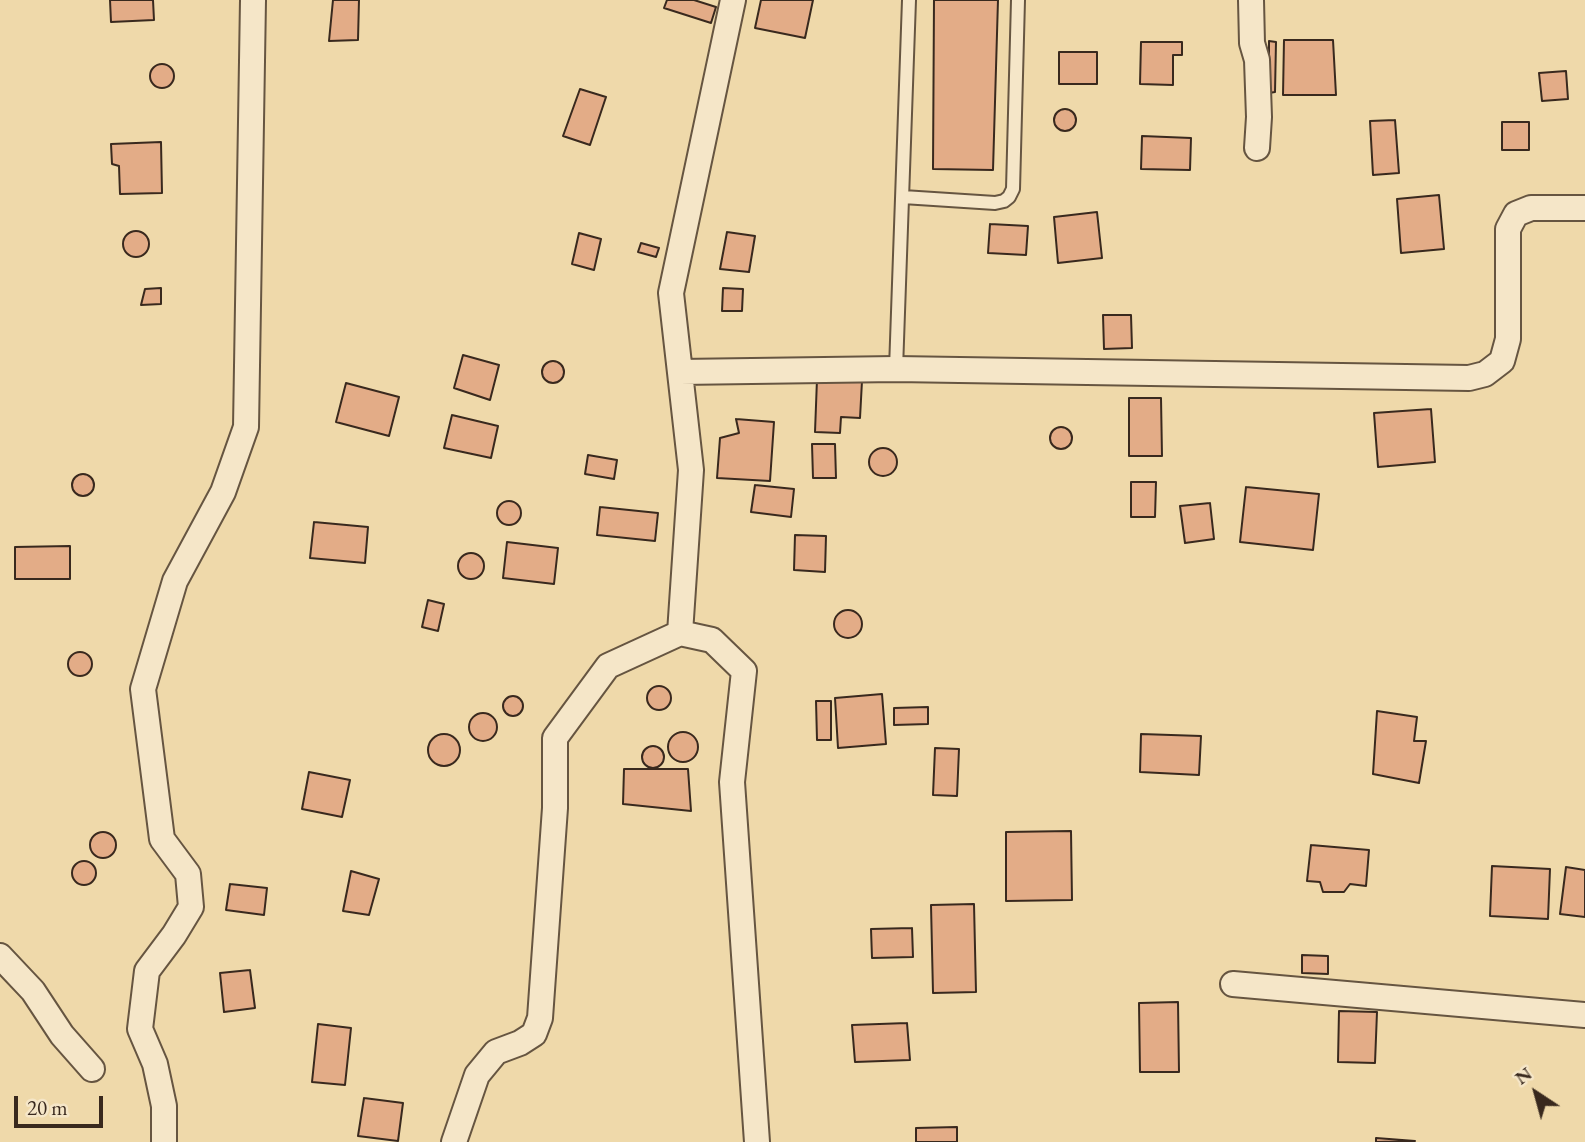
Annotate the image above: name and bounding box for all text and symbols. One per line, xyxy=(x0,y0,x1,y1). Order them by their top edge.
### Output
north arrow xyxy=(1501,1058,1571,1128)
text: N xyxy=(1510,1061,1537,1090)
scale bar xyxy=(18,1082,107,1126)
text: 20 m xyxy=(27,1094,68,1121)

